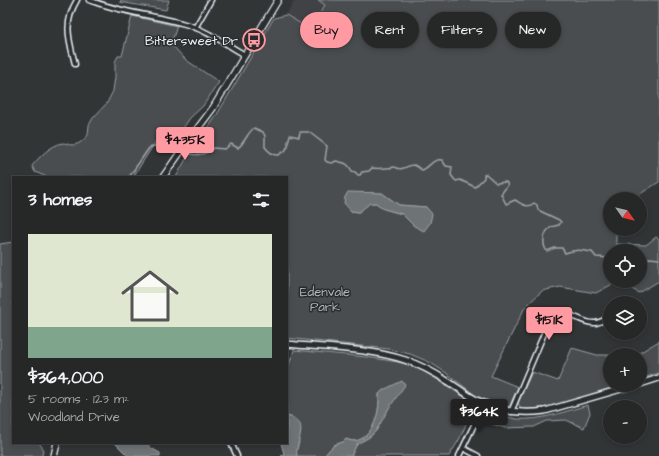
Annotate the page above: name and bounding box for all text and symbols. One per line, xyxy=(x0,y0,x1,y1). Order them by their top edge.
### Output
chip: Buy xyxy=(300,12,353,48)
chip: Rent xyxy=(361,12,419,48)
chip: Filters xyxy=(427,12,497,48)
chip: New xyxy=(505,12,561,48)
bus stop icon: Bittersweet Dr xyxy=(241,27,267,53)
place label: Bittersweet Dr xyxy=(145,32,238,50)
pin: $435K xyxy=(157,127,213,161)
text: $435K xyxy=(165,131,205,149)
text: 3 homes xyxy=(28,188,92,212)
icon: filters xyxy=(250,189,272,211)
north arrow xyxy=(603,192,647,236)
map controls xyxy=(603,192,647,444)
button: locate xyxy=(603,244,647,288)
icon: home xyxy=(114,260,186,332)
park label: Edenvale Park xyxy=(300,283,350,316)
button: layers xyxy=(603,296,647,340)
pin: $151K xyxy=(521,307,577,341)
text: $151K xyxy=(535,311,563,329)
button: + xyxy=(603,348,647,392)
text: $364,000 xyxy=(28,366,104,390)
text: 5 rooms · 123 m² xyxy=(28,390,129,408)
pin: $364K xyxy=(451,399,507,433)
button: − xyxy=(603,400,647,444)
text: $364K xyxy=(460,403,498,421)
text: Woodland Drive xyxy=(28,408,120,426)

